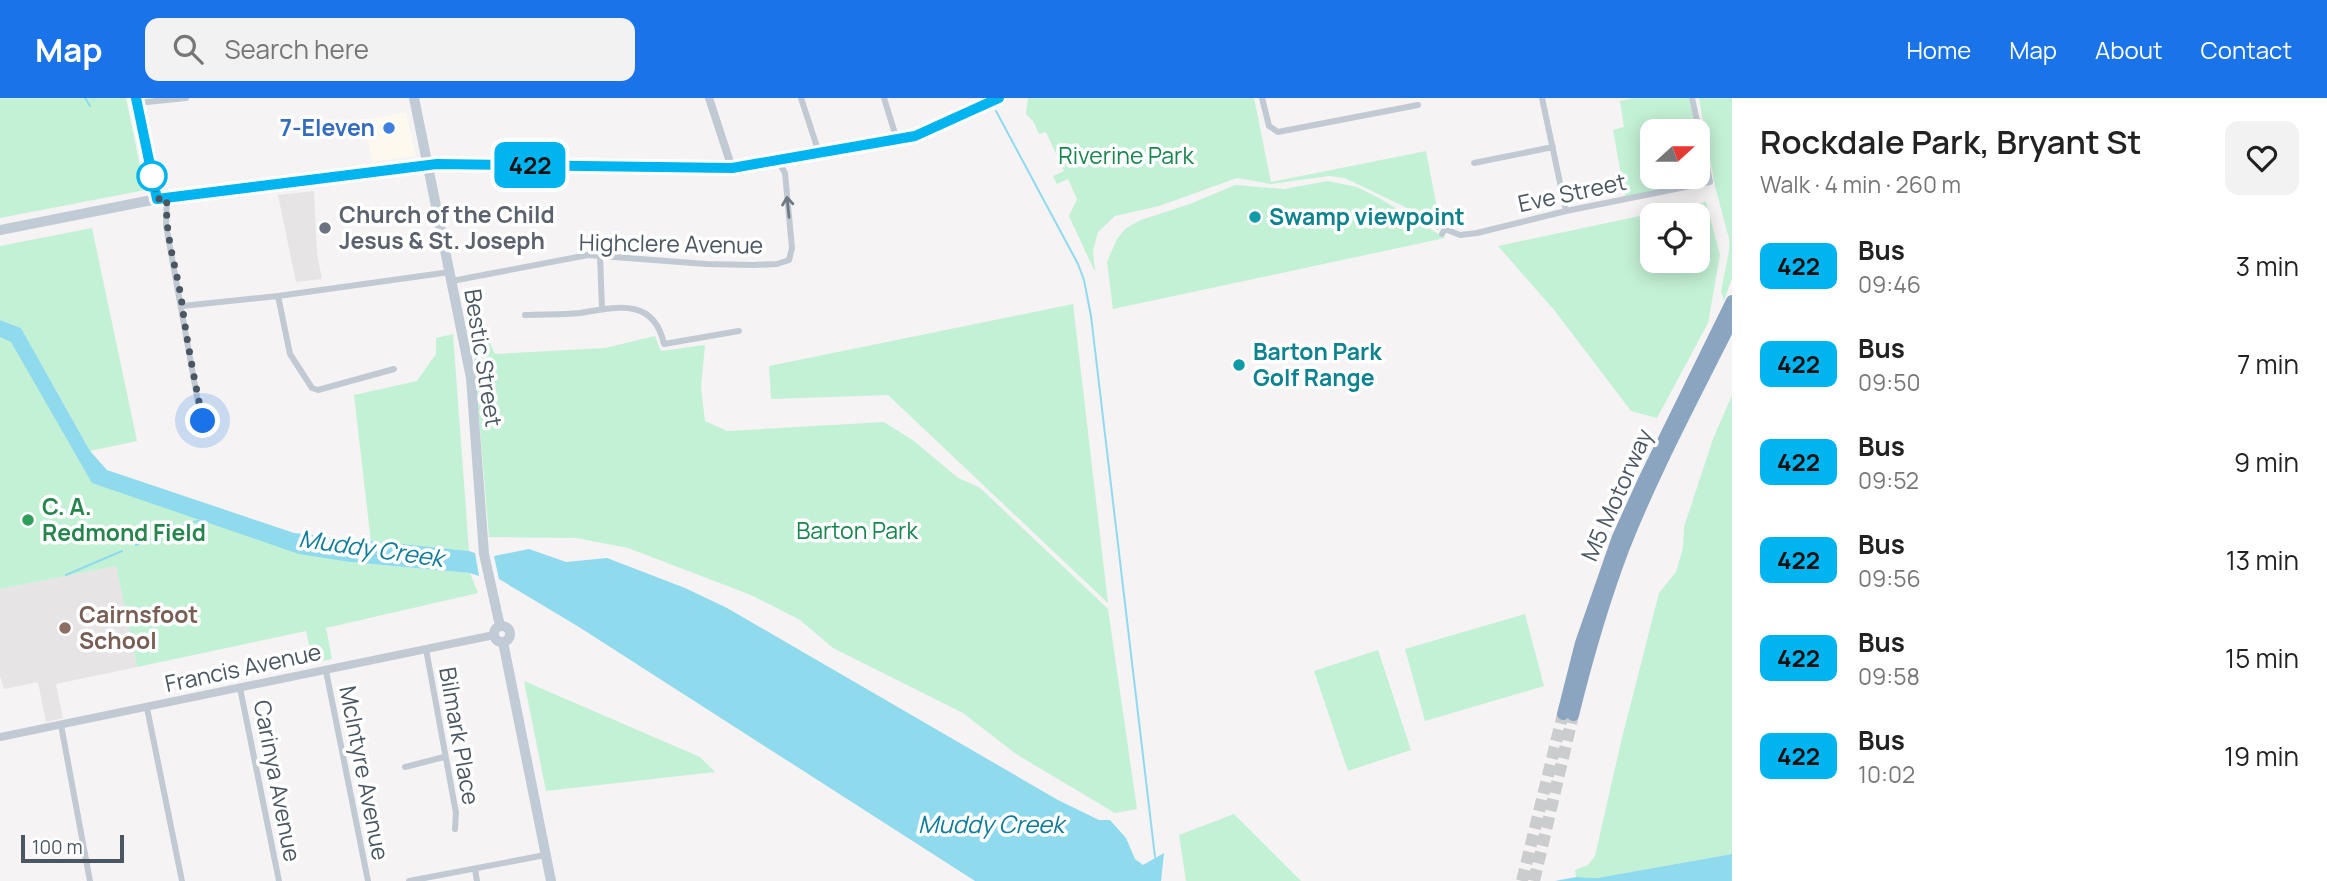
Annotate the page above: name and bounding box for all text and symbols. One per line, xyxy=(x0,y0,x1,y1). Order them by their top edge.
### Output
search box xyxy=(145,18,635,81)
text: Map xyxy=(35,27,103,72)
icon: search xyxy=(169,30,207,68)
text: Search here xyxy=(225,31,369,67)
text: Home xyxy=(1906,33,1971,66)
text: Map xyxy=(2009,33,2057,66)
text: About xyxy=(2095,33,2163,66)
text: Contact xyxy=(2201,33,2292,66)
place label: 7-Eleven xyxy=(280,111,375,143)
north arrow xyxy=(1640,119,1710,189)
map controls xyxy=(1640,119,1710,273)
text: Rockdale Park, Bryant St xyxy=(1760,119,2142,164)
marker: 7-Eleven xyxy=(381,120,397,136)
button: heart xyxy=(2225,121,2299,195)
park label: Riverine Park xyxy=(1058,139,1194,171)
line badge: 422 xyxy=(490,142,570,188)
text: 422 xyxy=(508,148,552,181)
unlabelled marker xyxy=(137,161,167,191)
street label: Eve Street xyxy=(1515,165,1629,219)
text: Walk · 4 min · 260 m xyxy=(1760,168,1961,200)
one-way arrow xyxy=(782,196,795,219)
place label: Church of the Child Jesus & St. Joseph xyxy=(339,198,555,256)
place label: Swamp viewpoint xyxy=(1269,200,1465,232)
button: locate xyxy=(1640,203,1710,273)
marker: Swamp viewpoint xyxy=(1247,209,1263,225)
marker: Church of the Child Jesus & St. Joseph xyxy=(317,220,333,236)
street label: Highclere Avenue xyxy=(579,225,764,261)
text: Bus xyxy=(1858,232,1905,268)
text: 3 min xyxy=(2236,248,2299,284)
text: 422 xyxy=(1777,249,1820,282)
text: 09:46 xyxy=(1858,268,1921,300)
street label: Bestic Street xyxy=(457,287,511,429)
text: Bus xyxy=(1858,330,1905,366)
place label: Barton Park Golf Range xyxy=(1253,335,1382,393)
text: 7 min xyxy=(2237,346,2299,382)
text: 422 xyxy=(1777,347,1820,380)
marker: Barton Park Golf Range xyxy=(1231,357,1247,373)
text: 09:50 xyxy=(1858,366,1921,398)
your location xyxy=(185,403,220,438)
street label: M5 Motorway xyxy=(1573,423,1660,566)
text: Bus xyxy=(1858,428,1905,464)
text: 9 min xyxy=(2234,444,2299,480)
text: 422 xyxy=(1777,445,1820,478)
text: 09:52 xyxy=(1858,464,1919,496)
place label: C. A. Redmond Field xyxy=(42,490,206,548)
marker: C. A. Redmond Field xyxy=(20,512,36,528)
park label: Barton Park xyxy=(796,514,918,546)
water label: Muddy Creek xyxy=(297,521,449,574)
text: Bus xyxy=(1858,526,1905,562)
text: 13 min xyxy=(2226,542,2299,578)
text: 422 xyxy=(1777,543,1820,576)
text: 09:56 xyxy=(1858,562,1921,594)
place label: Cairnsfoot School xyxy=(79,598,198,656)
marker: Cairnsfoot School xyxy=(57,620,73,636)
text: Bus xyxy=(1858,624,1905,660)
street label: Francis Avenue xyxy=(162,635,324,699)
text: 15 min xyxy=(2225,640,2299,676)
text: 422 xyxy=(1777,641,1820,674)
text: 09:58 xyxy=(1858,660,1920,692)
street label: Bilmark Place xyxy=(432,664,488,807)
street label: McIntyre Avenue xyxy=(332,683,398,863)
street label: Carinya Avenue xyxy=(247,697,309,864)
text: Bus xyxy=(1858,722,1905,758)
text: 19 min xyxy=(2224,738,2299,774)
text: 422 xyxy=(1777,739,1820,772)
text: 10:02 xyxy=(1858,758,1915,790)
water label: Muddy Creek xyxy=(918,807,1067,840)
scale bar xyxy=(21,832,124,864)
text: 100 m xyxy=(32,834,83,860)

